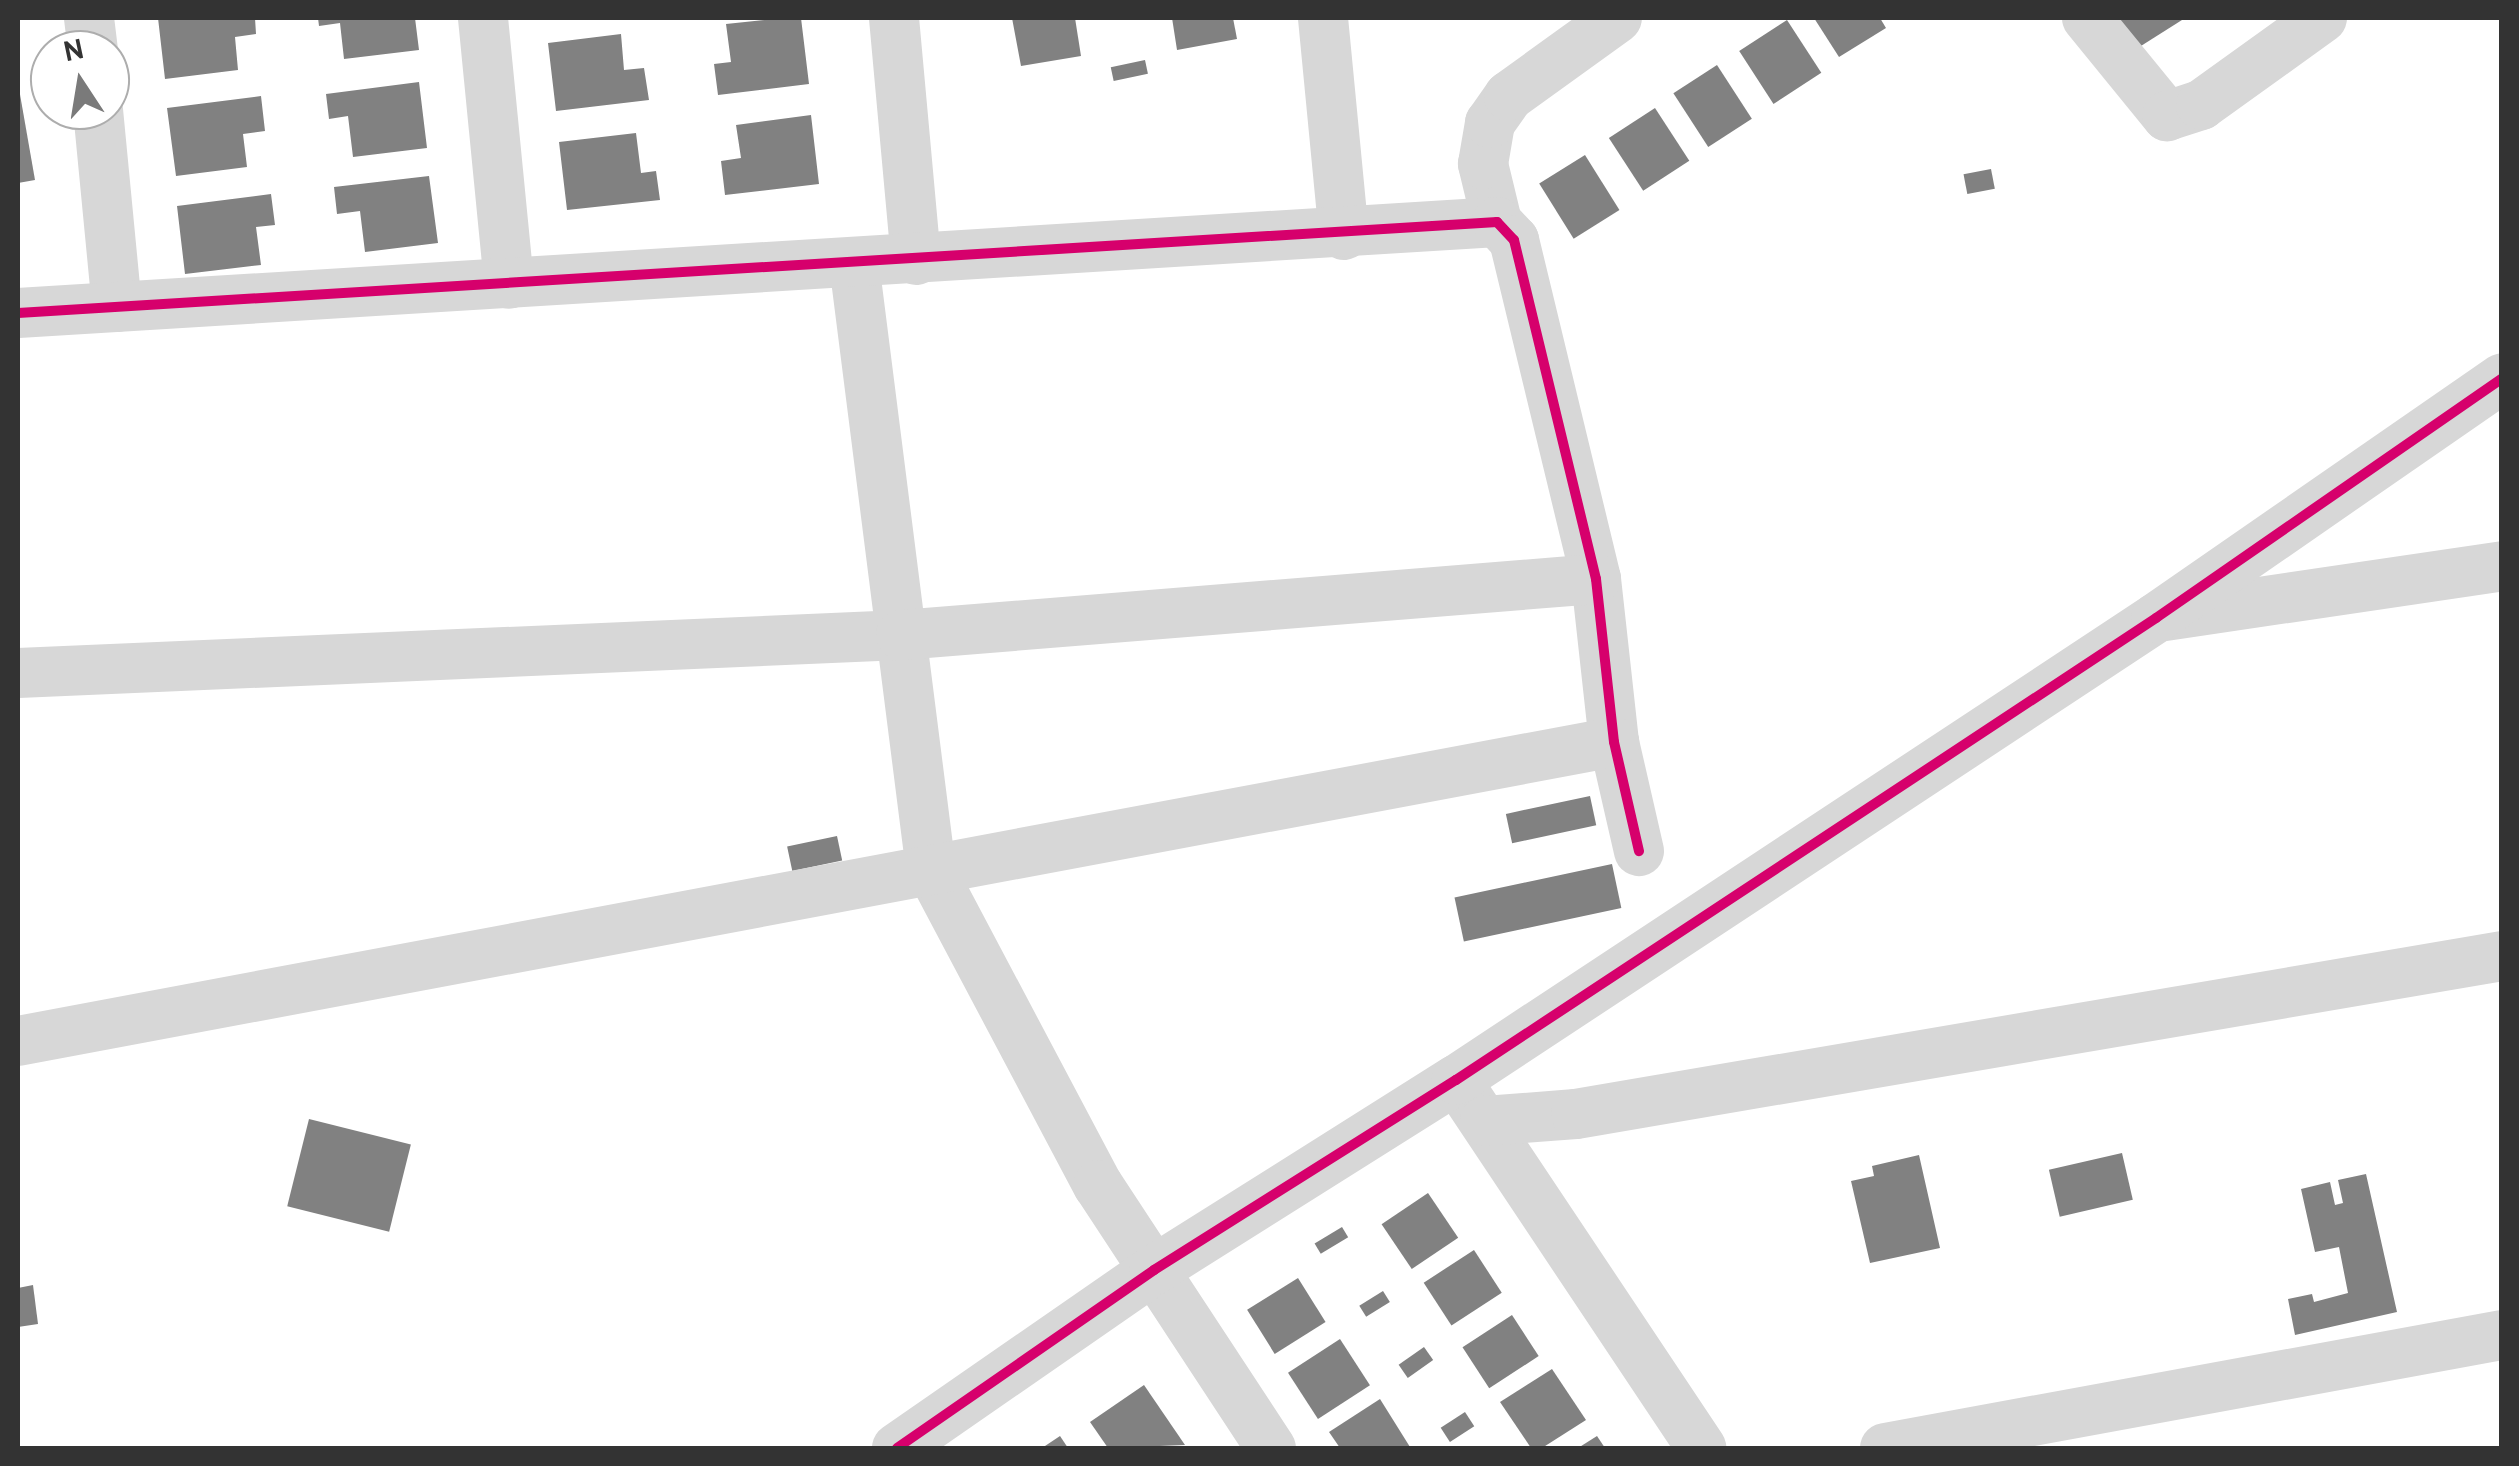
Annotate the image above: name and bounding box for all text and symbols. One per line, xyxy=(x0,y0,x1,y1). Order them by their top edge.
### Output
north arrow xyxy=(30,30,130,130)
text: N xyxy=(61,33,88,72)

